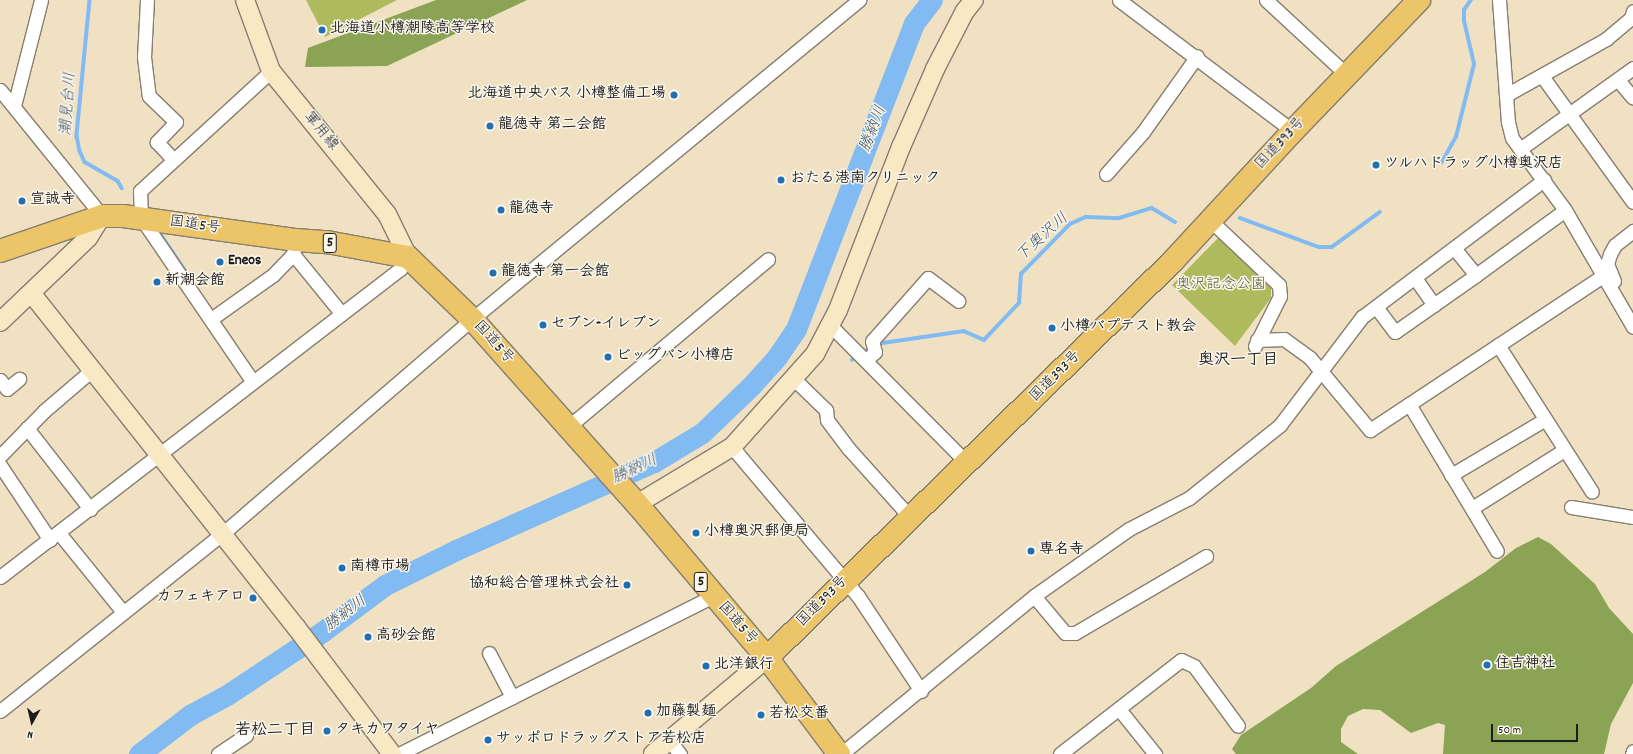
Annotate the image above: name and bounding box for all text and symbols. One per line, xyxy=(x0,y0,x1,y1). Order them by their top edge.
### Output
place label: 北海道小樽潮陵高等学校 xyxy=(330,21,495,39)
marker: 北海道小樽潮陵高等学校 xyxy=(317,25,327,35)
water label: 潮見台川 xyxy=(57,71,81,137)
place label: 北海道中央バス 小樽整備工場 xyxy=(468,86,666,104)
marker: 北海道中央バス 小樽整備工場 xyxy=(669,90,679,100)
water label: 勝納川 xyxy=(856,103,892,155)
street label: 軍用線 xyxy=(299,109,341,155)
street label: 国道393号 xyxy=(1252,114,1310,174)
place label: 龍徳寺 第二会館 xyxy=(498,117,606,135)
marker: 龍徳寺 第二会館 xyxy=(485,121,495,131)
place label: ツルハドラッグ小樽奥沢店 xyxy=(1384,156,1564,174)
marker: ツルハドラッグ小樽奥沢店 xyxy=(1371,160,1381,170)
place label: おたる港南クリニック xyxy=(790,171,940,189)
marker: おたる港南クリニック xyxy=(775,174,787,186)
place label: 宣誠寺 xyxy=(30,192,75,210)
marker: 宣誠寺 xyxy=(17,196,27,206)
place label: 龍徳寺 xyxy=(509,201,554,219)
marker: 龍徳寺 xyxy=(496,205,506,215)
water label: 下奥沢川 xyxy=(1013,209,1073,267)
street label: 国道5号 xyxy=(168,213,222,239)
road number: 5 xyxy=(322,231,338,255)
place label: Eneos xyxy=(228,253,261,271)
marker: Eneos xyxy=(215,257,225,267)
place label: 龍徳寺 第一会館 xyxy=(501,264,609,282)
marker: 龍徳寺 第一会館 xyxy=(488,268,498,278)
place label: 新潮会館 xyxy=(165,273,225,291)
marker: 新潮会館 xyxy=(152,277,162,287)
park label: 奥沢記念公園 xyxy=(1176,277,1266,295)
place label: セブン-イレブン xyxy=(551,316,661,334)
street label: 国道5号 xyxy=(469,318,517,368)
place label: 小樽バプテスト教会 xyxy=(1060,319,1195,337)
marker: セブン-イレブン xyxy=(538,320,548,330)
marker: 小樽バプテスト教会 xyxy=(1047,323,1057,333)
place label: ビッグバン小樽店 xyxy=(616,348,736,366)
street label: 国道393号 xyxy=(1027,348,1085,406)
district label: 奥沢一丁目 xyxy=(1198,351,1278,371)
marker: ビッグバン小樽店 xyxy=(603,352,613,362)
water label: 勝納川 xyxy=(609,451,661,489)
place label: 小樽奥沢郵便局 xyxy=(704,524,809,542)
marker: 小樽奥沢郵便局 xyxy=(691,528,701,538)
place label: 専名寺 xyxy=(1039,542,1084,560)
marker: 専名寺 xyxy=(1026,546,1036,556)
place label: 南樽市場 xyxy=(350,559,410,577)
marker: 南樽市場 xyxy=(337,563,347,573)
road number: 5 xyxy=(693,570,709,594)
street label: 国道393号 xyxy=(794,573,852,631)
place label: 協和総合管理株式会社 xyxy=(469,576,619,594)
marker: 協和総合管理株式会社 xyxy=(622,580,632,590)
place label: カフェキアロ xyxy=(155,589,245,607)
water label: 勝納川 xyxy=(321,592,371,636)
marker: カフェキアロ xyxy=(248,593,258,603)
street label: 国道5号 xyxy=(713,598,761,650)
place label: 高砂会館 xyxy=(376,628,436,646)
marker: 高砂会館 xyxy=(363,632,373,642)
place label: 住吉神社 xyxy=(1495,656,1555,674)
place label: 北洋銀行 xyxy=(714,657,774,675)
marker: 住吉神社 xyxy=(1482,660,1492,670)
marker: 北洋銀行 xyxy=(701,661,711,671)
north arrow xyxy=(12,702,52,742)
place label: 加藤製麺 xyxy=(656,704,716,722)
place label: 若松交番 xyxy=(769,706,829,724)
marker: 加藤製麺 xyxy=(643,708,653,718)
marker: 若松交番 xyxy=(756,710,766,720)
scale bar xyxy=(1493,716,1580,742)
district label: 若松二丁目 xyxy=(235,721,315,741)
place label: タキカワタイヤ xyxy=(335,722,440,740)
text: 50 m xyxy=(1498,722,1521,739)
text: N xyxy=(27,726,34,742)
marker: タキカワタイヤ xyxy=(322,726,332,736)
place label: サッポロドラッグストア若松店 xyxy=(496,731,706,749)
marker: サッポロドラッグストア若松店 xyxy=(483,735,493,745)

